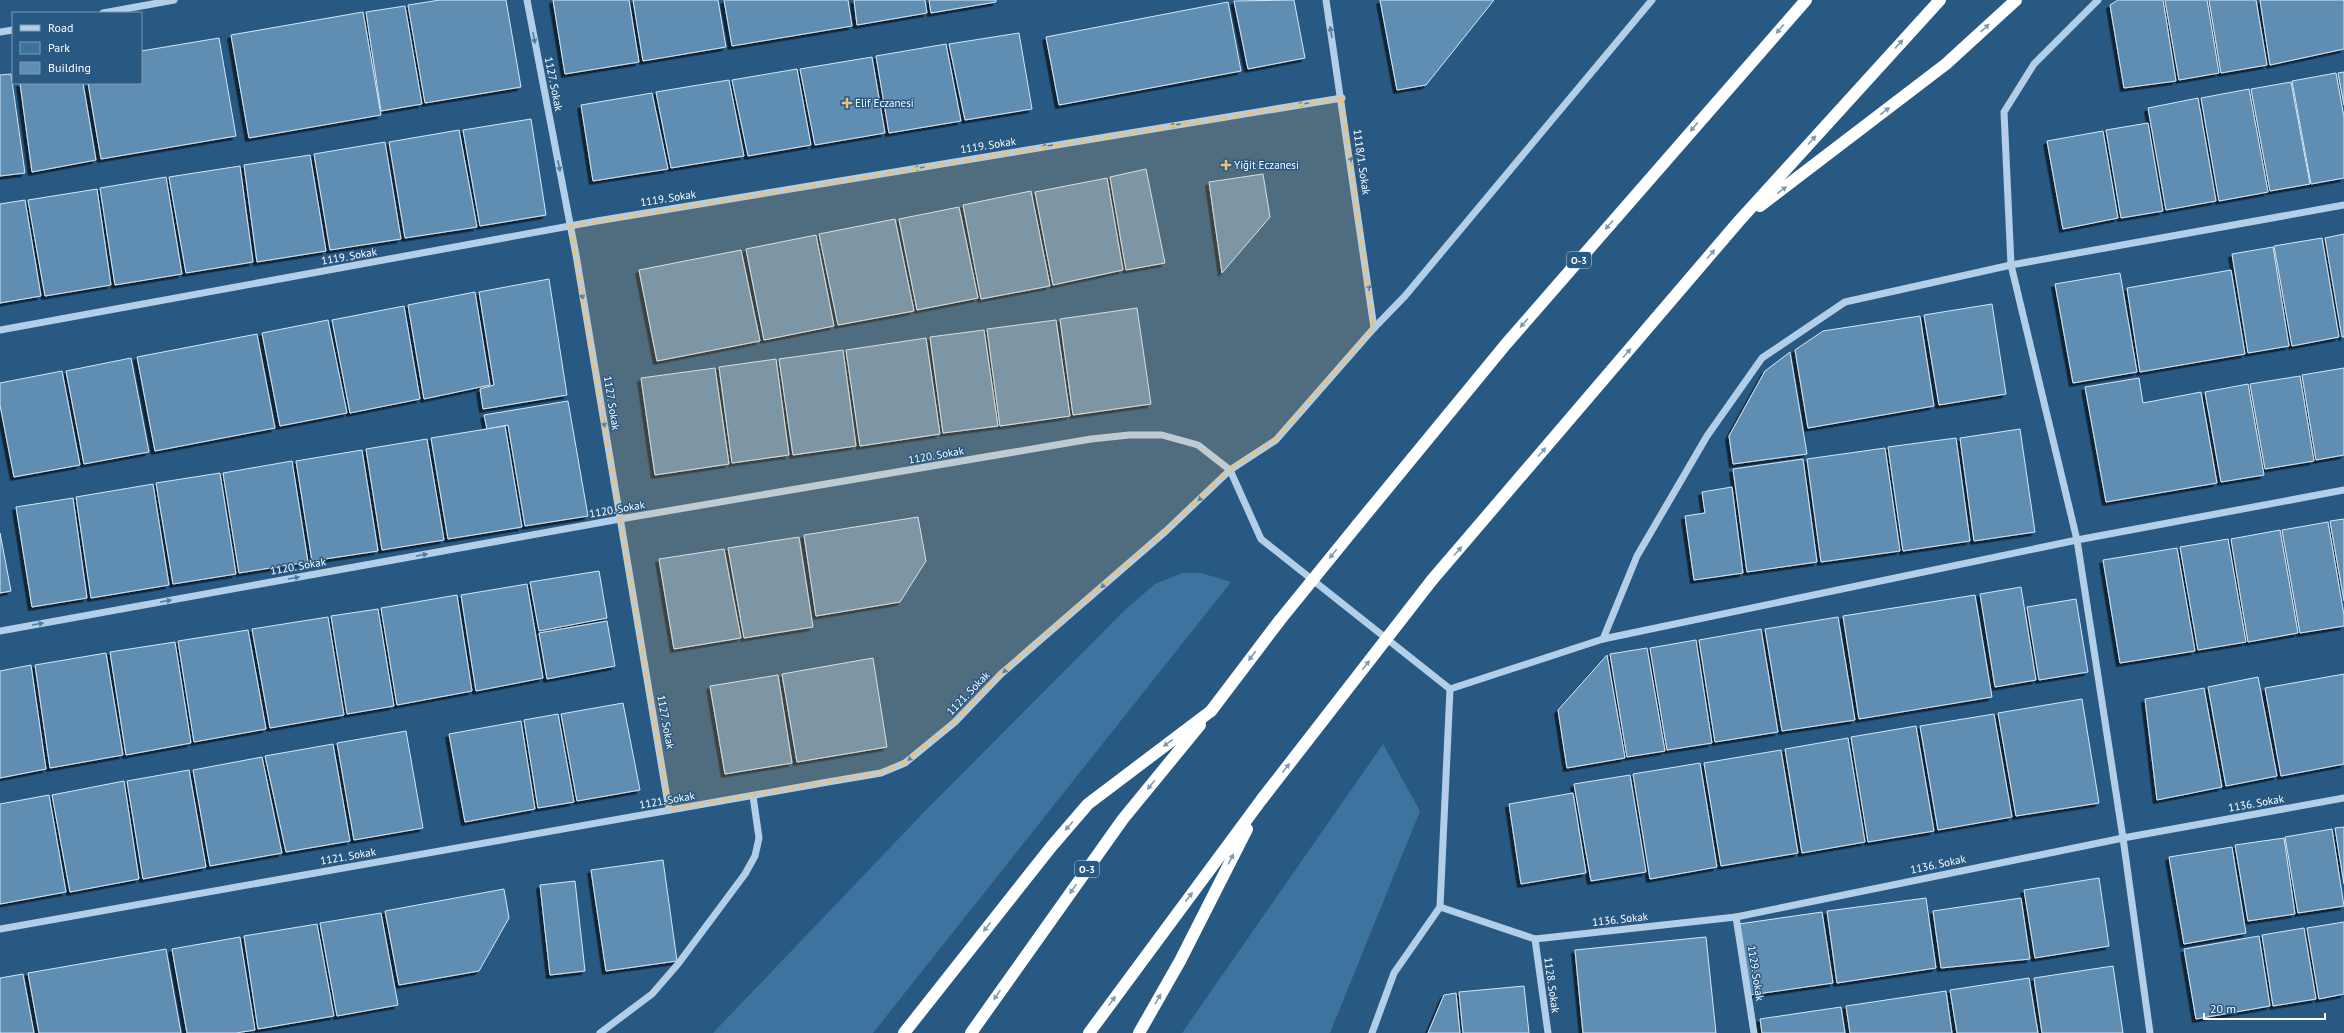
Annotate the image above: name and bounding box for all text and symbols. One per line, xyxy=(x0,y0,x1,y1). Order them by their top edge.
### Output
legend xyxy=(12,12,142,84)
text: Road xyxy=(48,20,73,35)
one-way arrow xyxy=(1980,23,1990,33)
one-way arrow xyxy=(1775,24,1784,34)
one-way arrow xyxy=(1328,26,1334,38)
one-way arrow xyxy=(532,32,538,44)
one-way arrow xyxy=(1895,38,1904,49)
text: Park xyxy=(48,40,70,55)
street label: 1127. Sokak xyxy=(542,56,566,113)
text: Building xyxy=(48,60,91,75)
place label: Elif Eczanesi xyxy=(855,96,914,110)
marker: Elif Eczanesi xyxy=(842,98,852,108)
one-way arrow xyxy=(1297,101,1309,107)
one-way arrow xyxy=(1880,107,1891,115)
one-way arrow xyxy=(1169,122,1181,128)
one-way arrow xyxy=(1689,122,1699,132)
street label: 1118/1. Sokak xyxy=(1350,128,1374,196)
street label: 1119. Sokak xyxy=(959,134,1018,156)
one-way arrow xyxy=(1807,135,1817,145)
one-way arrow xyxy=(1041,143,1053,149)
one-way arrow xyxy=(1348,154,1354,167)
place label: Yiğit Eczanesi xyxy=(1234,158,1299,172)
one-way arrow xyxy=(556,160,562,172)
marker: Yiğit Eczanesi xyxy=(1221,160,1231,170)
one-way arrow xyxy=(912,165,925,171)
one-way arrow xyxy=(1777,186,1788,194)
street label: 1119. Sokak xyxy=(639,187,698,209)
one-way arrow xyxy=(1604,220,1613,230)
street label: 1119. Sokak xyxy=(320,244,379,268)
one-way arrow xyxy=(1707,249,1716,259)
road number: O-3 xyxy=(1567,252,1591,268)
one-way arrow xyxy=(1366,283,1372,295)
one-way arrow xyxy=(580,288,586,300)
one-way arrow xyxy=(1519,318,1528,329)
one-way arrow xyxy=(1622,348,1631,358)
street label: 1127. Sokak xyxy=(601,375,623,432)
one-way arrow xyxy=(601,416,607,428)
street label: 1120. Sokak xyxy=(907,443,966,467)
one-way arrow xyxy=(1538,446,1547,457)
one-way arrow xyxy=(1197,492,1207,502)
street label: 1120. Sokak xyxy=(588,497,647,521)
one-way arrow xyxy=(1453,545,1462,556)
one-way arrow xyxy=(1329,549,1337,559)
one-way arrow xyxy=(416,552,428,558)
street label: 1120. Sokak xyxy=(269,554,328,578)
one-way arrow xyxy=(288,575,300,581)
one-way arrow xyxy=(1100,579,1110,589)
one-way arrow xyxy=(160,598,172,604)
one-way arrow xyxy=(32,621,44,627)
one-way arrow xyxy=(1249,651,1257,661)
one-way arrow xyxy=(1362,660,1370,671)
one-way arrow xyxy=(1002,665,1012,674)
street label: 1121. Sokak xyxy=(943,667,993,718)
street label: 1127. Sokak xyxy=(654,694,678,751)
one-way arrow xyxy=(1163,739,1173,747)
one-way arrow xyxy=(906,753,917,762)
one-way arrow xyxy=(1282,762,1290,773)
one-way arrow xyxy=(1146,780,1155,790)
street label: 1121. Sokak xyxy=(638,788,697,812)
street label: 1136. Sokak xyxy=(2227,791,2286,815)
one-way arrow xyxy=(1065,822,1074,831)
street label: 1121. Sokak xyxy=(319,844,378,868)
street label: 1136. Sokak xyxy=(1909,851,1968,877)
one-way arrow xyxy=(1228,853,1234,865)
road number: O-3 xyxy=(1075,861,1099,877)
one-way arrow xyxy=(1069,884,1077,894)
one-way arrow xyxy=(1185,891,1193,902)
street label: 1136. Sokak xyxy=(1591,909,1649,929)
one-way arrow xyxy=(983,922,991,933)
street label: 1129. Sokak xyxy=(1745,944,1767,1003)
street label: 1128. Sokak xyxy=(1541,956,1563,1014)
one-way arrow xyxy=(993,990,1001,1000)
one-way arrow xyxy=(1154,993,1161,1005)
scale bar xyxy=(2204,995,2325,1021)
one-way arrow xyxy=(1107,996,1116,1007)
text: 20 m xyxy=(2210,1001,2236,1016)

